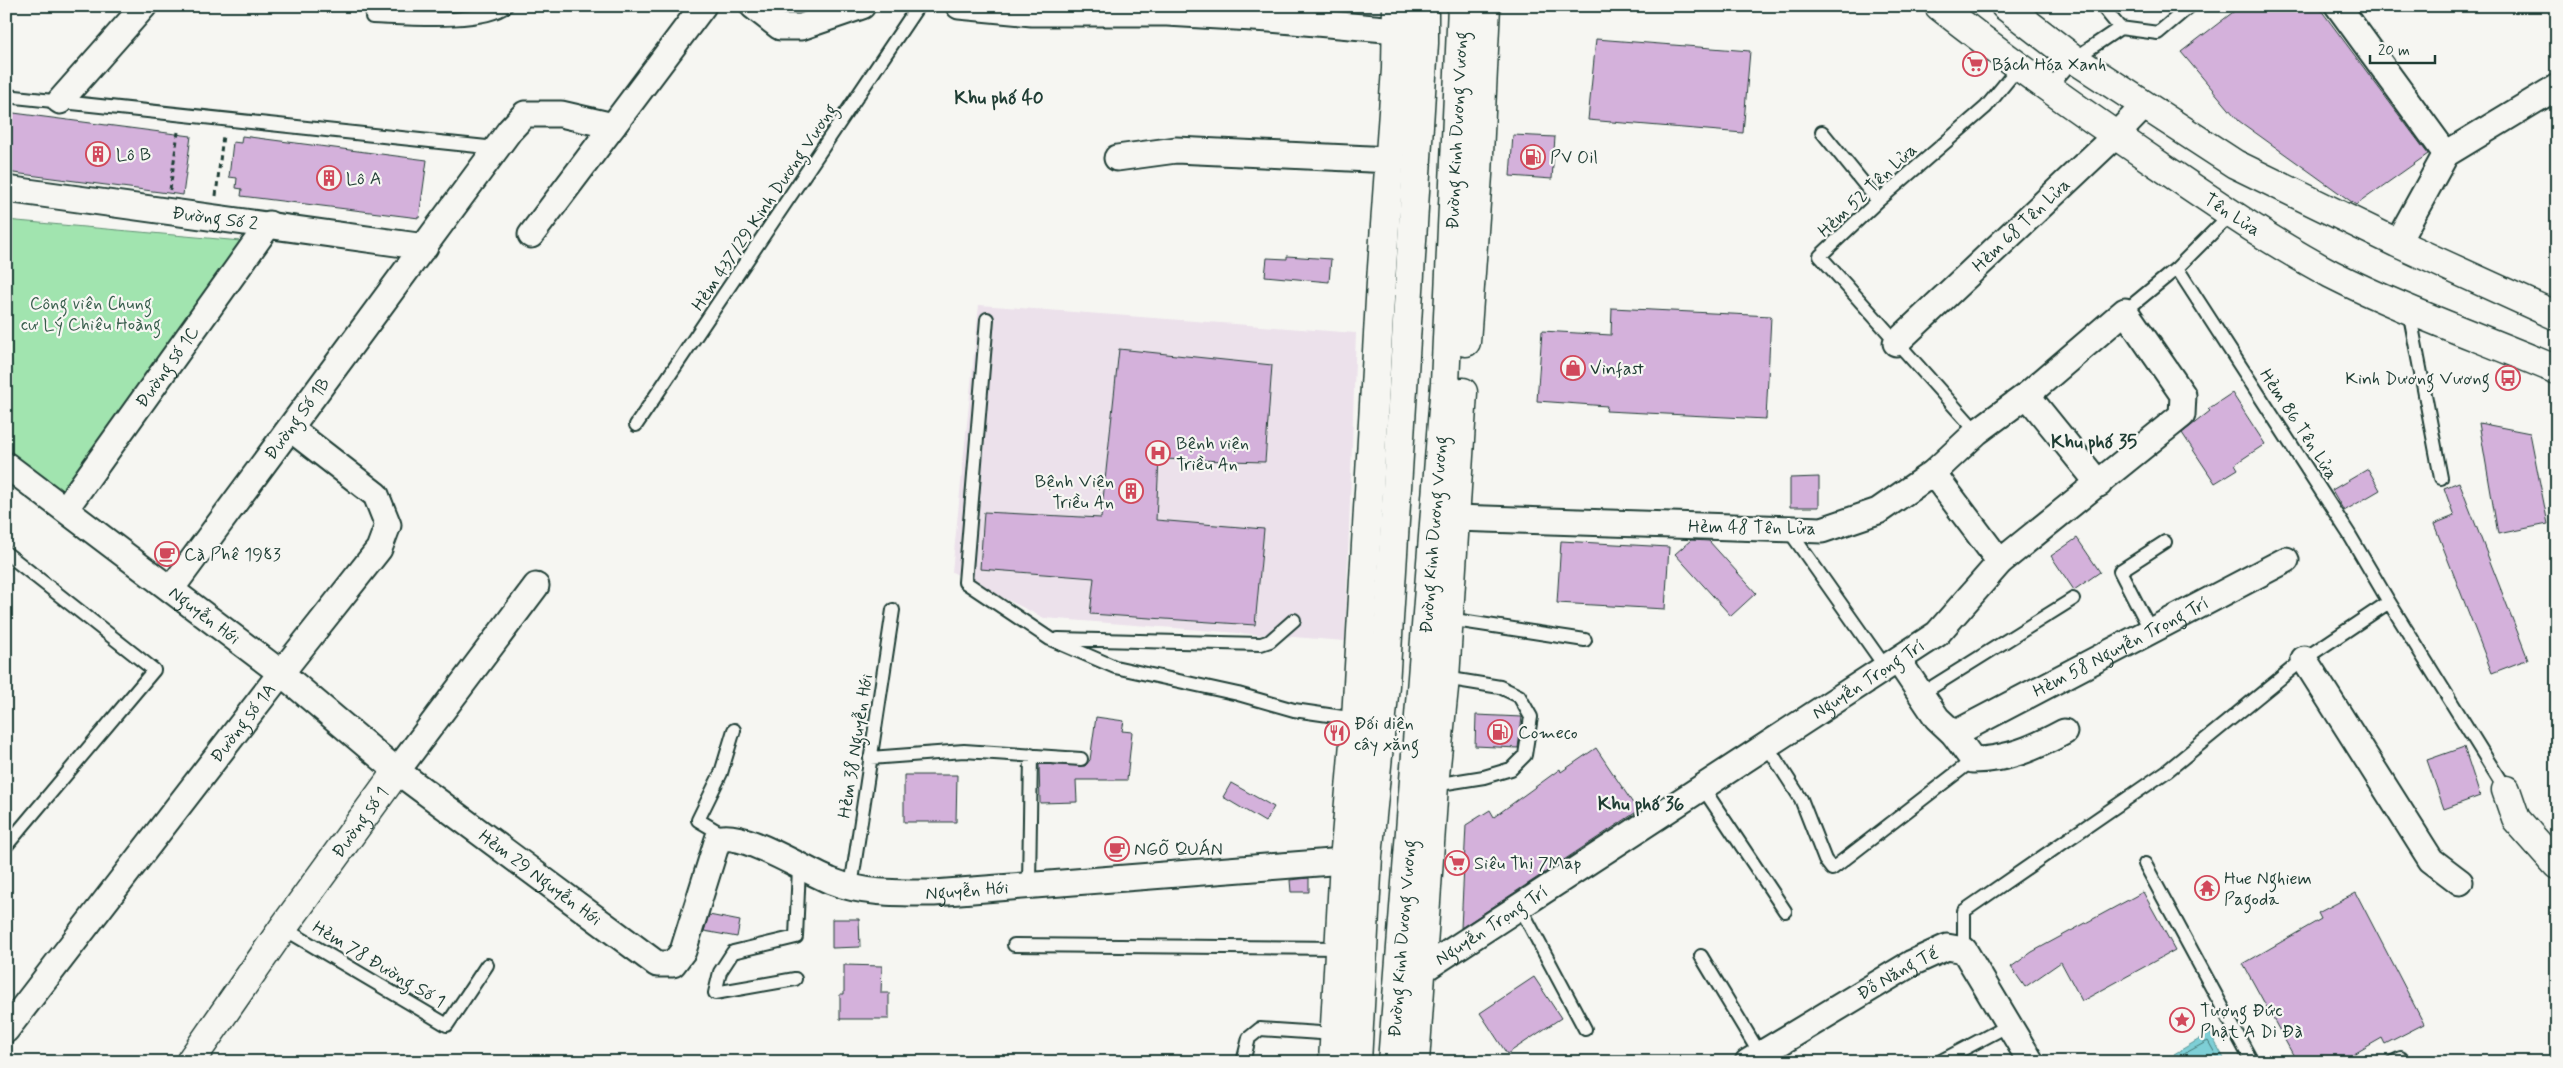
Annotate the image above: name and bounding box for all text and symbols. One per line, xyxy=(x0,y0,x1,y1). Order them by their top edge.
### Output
street label: Đường Kinh Dương Vương xyxy=(1441,31,1476,230)
scale bar xyxy=(2370,32,2436,64)
text: 20 m xyxy=(2378,41,2410,61)
supermarket icon: Bách Hóa Xanh xyxy=(1962,51,1988,77)
place label: Bách Hóa Xanh xyxy=(1992,53,2106,77)
district label: Khu phố 40 xyxy=(954,86,1044,111)
street label: Hẻm 437/29 Kinh Dương Vương xyxy=(686,99,845,317)
street label: Hẻm 52 Tên Lửa xyxy=(1813,138,1923,243)
building icon: Lô B xyxy=(85,141,111,167)
place label: Lô B xyxy=(116,143,151,167)
fuel station icon: PV Oil xyxy=(1520,144,1546,170)
place label: PV Oil xyxy=(1550,146,1598,170)
building icon: Lô A xyxy=(316,165,342,191)
place label: Lô A xyxy=(346,167,381,191)
street label: Hẻm 68 Tên Lửa xyxy=(1967,173,2076,278)
street label: Tên Lửa xyxy=(2199,188,2265,243)
street label: Đường Số 2 xyxy=(170,201,259,237)
park label: Công viên Chung cư Lý Chiêu Hoàng xyxy=(21,292,161,339)
street label: Đường số 1C xyxy=(131,321,206,413)
shop icon: Vinfast xyxy=(1560,355,1586,381)
place label: Vinfast xyxy=(1590,357,1645,381)
street label: Hẻm 86 Tên Lửa xyxy=(2253,365,2343,485)
bus stop icon: Kinh Dương Vương xyxy=(2495,365,2521,391)
place label: Kinh Dương Vương xyxy=(2345,367,2490,393)
street label: Đường Số 1B xyxy=(259,373,336,465)
district label: Khu phố 35 xyxy=(2051,430,2137,455)
place label: Bệnh viện Triều An xyxy=(1176,432,1249,477)
street label: Đường Kinh Dương Vương xyxy=(1414,435,1456,634)
hospital icon: Bệnh viện Triều An xyxy=(1145,440,1171,466)
place label: Bệnh Viện Triều An xyxy=(1035,470,1114,515)
building icon: Bệnh Viện Triều An xyxy=(1118,478,1144,504)
street label: Hẻm 48 Tên Lửa xyxy=(1688,515,1816,541)
cafe icon: Cà Phê 1983 xyxy=(154,541,180,567)
place label: Cà Phê 1983 xyxy=(184,543,281,567)
street label: Nguyễn Hới xyxy=(164,581,244,651)
street label: Hẻm 58 Nguyễn Trọng Trí xyxy=(2029,592,2213,704)
street label: Nguyễn Trọng Trí xyxy=(1808,634,1930,725)
street label: Hẻm 38 Nguyễn Hới xyxy=(833,672,881,820)
street label: Đường số 1A xyxy=(205,679,282,768)
place label: Đối diện cây xăng xyxy=(1354,712,1419,759)
fuel station icon: Comeco xyxy=(1487,719,1513,745)
restaurant icon: Đối diện cây xăng xyxy=(1324,720,1350,746)
place label: Comeco xyxy=(1518,721,1578,745)
street label: Đường số 1 xyxy=(327,782,395,863)
district label: Khu phố 36 xyxy=(1598,792,1685,817)
street label: Hẻm 29 Nguyễn Hới xyxy=(473,825,606,932)
cafe icon: NGÕ QUÁN xyxy=(1104,836,1130,862)
place label: NGÕ QUÁN xyxy=(1134,838,1223,862)
street label: Đường Kinh Dương Vương xyxy=(1383,839,1424,1038)
supermarket icon: Siêu Thị 7Map xyxy=(1444,850,1470,876)
place label: Siêu Thị 7Map xyxy=(1474,852,1582,876)
place label: Hue Nghiem Pagoda xyxy=(2224,867,2312,914)
temple icon: Hue Nghiem Pagoda xyxy=(2194,875,2220,901)
street label: Nguyễn Hới xyxy=(925,876,1009,908)
street label: Nguyễn Trọng Trí xyxy=(1431,880,1553,972)
street label: Hẻm 78 Đường Số 1 xyxy=(307,916,449,1016)
street label: Đỗ Năng Tế xyxy=(1853,942,1942,1006)
place label: Tượng Đức Phật A Di Đà xyxy=(2200,999,2303,1044)
place icon: Tượng Đức Phật A Di Đà xyxy=(2169,1007,2195,1033)

